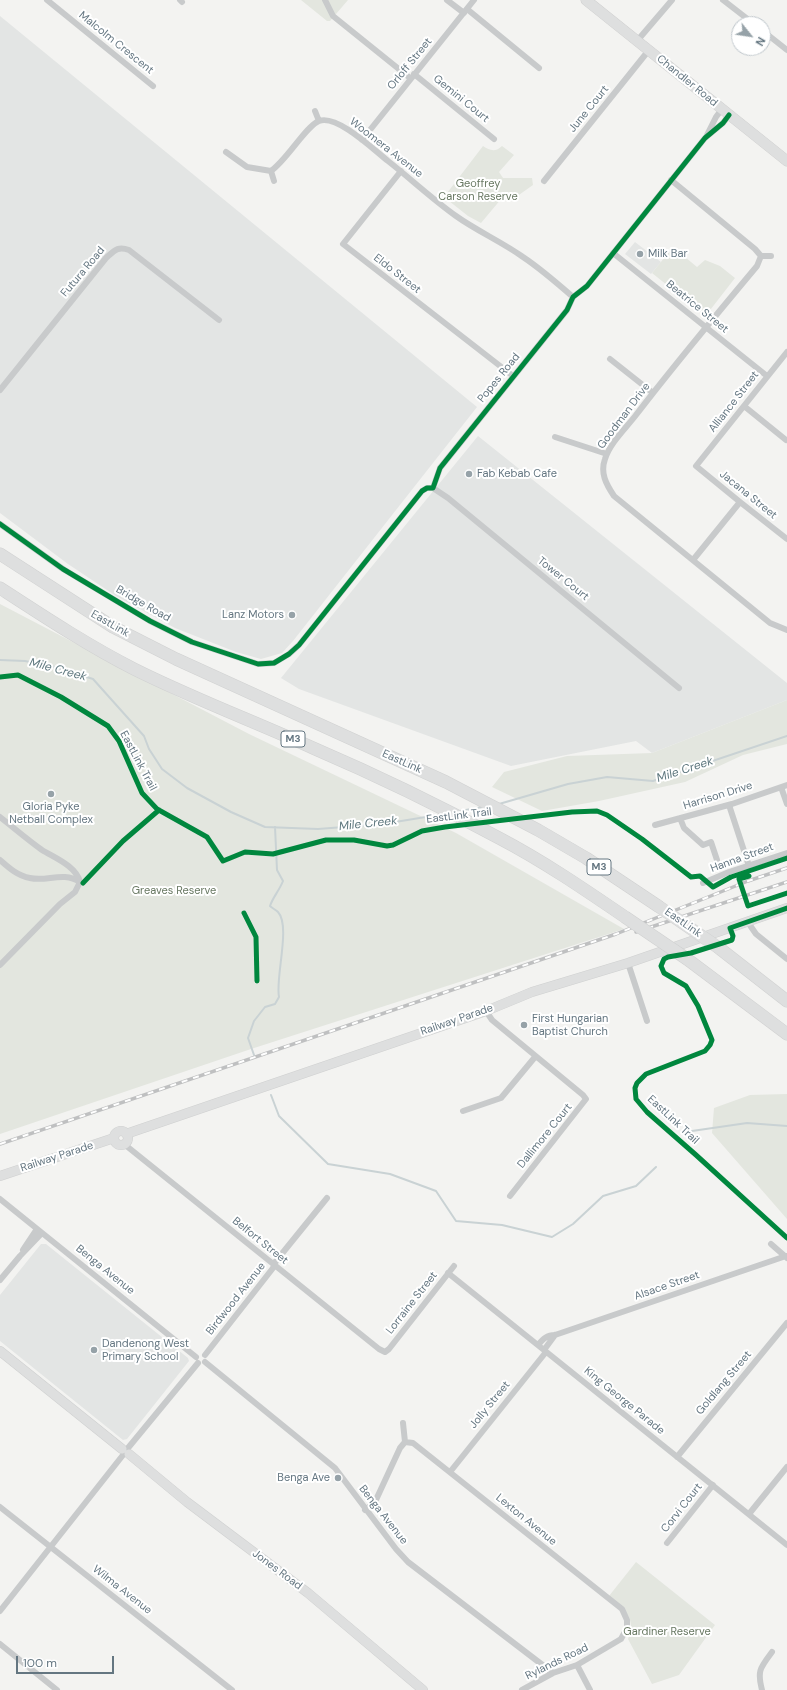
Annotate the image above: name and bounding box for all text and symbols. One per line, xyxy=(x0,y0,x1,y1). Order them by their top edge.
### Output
street label: Malcolm Crescent xyxy=(76,9,156,77)
north arrow xyxy=(731,16,771,56)
street label: Orloff Street xyxy=(385,35,435,93)
text: N xyxy=(752,35,769,48)
street label: Chandler Road xyxy=(654,52,720,110)
street label: Gemini Court xyxy=(430,72,492,126)
street label: June Court xyxy=(566,83,612,135)
street label: Woomera Avenue xyxy=(347,115,425,181)
park label: Geoffrey Carson Reserve xyxy=(438,177,518,203)
street label: Futura Road xyxy=(58,244,108,300)
place label: Milk Bar xyxy=(648,247,688,261)
marker: Milk Bar xyxy=(635,249,645,259)
street label: Eldo Street xyxy=(371,252,423,296)
street label: Beatrice Street xyxy=(663,278,731,336)
street label: Popes Road xyxy=(475,351,523,405)
street label: Alliance Street xyxy=(706,369,762,435)
street label: Goodman Drive xyxy=(595,380,653,452)
place label: Fab Kebab Cafe xyxy=(477,467,557,481)
street label: Jacana Street xyxy=(717,468,779,522)
marker: Fab Kebab Cafe xyxy=(464,469,474,479)
street label: Tower Court xyxy=(535,554,591,604)
street label: Bridge Road xyxy=(113,583,173,625)
street label: EastLink xyxy=(88,608,132,640)
place label: Lanz Motors xyxy=(222,608,284,622)
marker: Lanz Motors xyxy=(287,610,297,620)
water label: Mile Creek xyxy=(28,655,88,685)
street label: EastLink Trail xyxy=(117,729,159,793)
road number: M3 xyxy=(281,731,305,747)
street label: EastLink xyxy=(380,747,424,777)
water label: Mile Creek xyxy=(655,754,715,786)
street label: Harrison Drive xyxy=(682,779,754,813)
marker: Gloria Pyke Netball Complex xyxy=(46,789,56,799)
place label: Gloria Pyke Netball Complex xyxy=(9,800,93,826)
street label: EastLink Trail xyxy=(426,805,492,827)
water label: Mile Creek xyxy=(338,814,398,834)
street label: Hanna Street xyxy=(709,840,775,876)
road number: M3 xyxy=(587,859,611,875)
park label: Greaves Reserve xyxy=(132,884,216,898)
street label: EastLink xyxy=(662,906,704,940)
street label: Railway Parade xyxy=(419,1001,495,1039)
place label: First Hungarian Baptist Church xyxy=(532,1012,608,1038)
marker: First Hungarian Baptist Church xyxy=(519,1020,529,1030)
street label: EastLink Trail xyxy=(644,1093,702,1147)
street label: Dallimore Court xyxy=(515,1101,575,1171)
street label: Railway Parade xyxy=(19,1139,95,1175)
street label: Belfort Street xyxy=(229,1215,291,1267)
street label: Benga Avenue xyxy=(73,1242,137,1298)
street label: Birdwood Avenue xyxy=(204,1260,268,1338)
street label: Lorraine Street xyxy=(384,1269,440,1337)
street label: Alsace Street xyxy=(633,1269,701,1303)
place label: Dandenong West Primary School xyxy=(102,1337,189,1363)
marker: Dandenong West Primary School xyxy=(89,1345,99,1355)
street label: Goldlang Street xyxy=(693,1348,755,1418)
street label: King George Parade xyxy=(581,1364,667,1438)
street label: Jolly Street xyxy=(467,1379,513,1431)
place label: Benga Ave xyxy=(277,1471,330,1485)
marker: Benga Ave xyxy=(333,1473,343,1483)
street label: Corvi Court xyxy=(659,1481,705,1535)
street label: Benga Avenue xyxy=(356,1483,410,1547)
street label: Lexton Avenue xyxy=(493,1491,559,1549)
street label: Jones Road xyxy=(250,1547,304,1593)
street label: Wilma Avenue xyxy=(90,1563,154,1617)
park label: Gardiner Reserve xyxy=(623,1625,711,1639)
street label: Rylands Road xyxy=(523,1641,591,1683)
scale bar xyxy=(18,1648,116,1674)
text: 100 m xyxy=(23,1655,57,1671)

